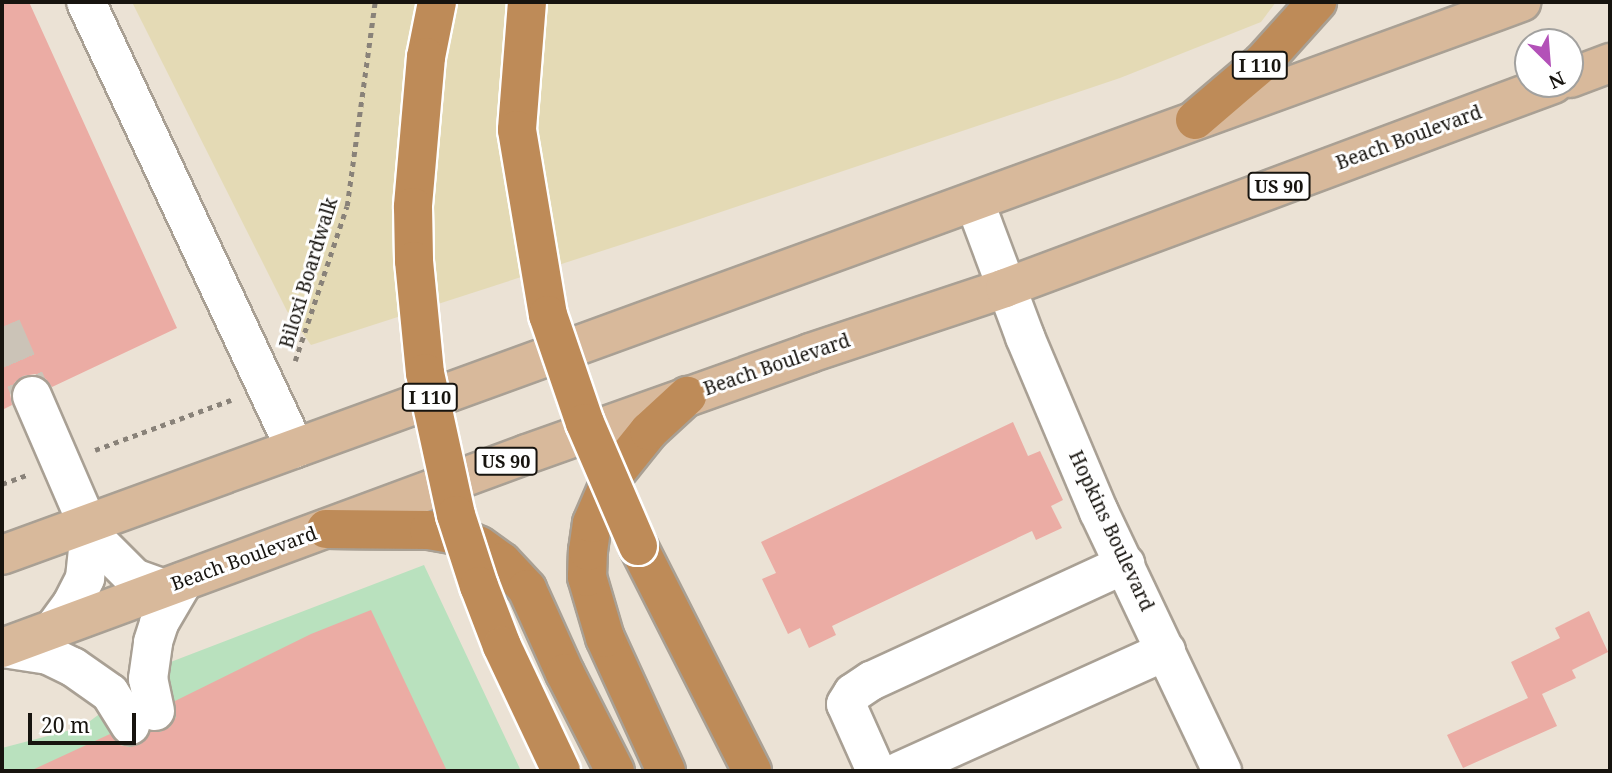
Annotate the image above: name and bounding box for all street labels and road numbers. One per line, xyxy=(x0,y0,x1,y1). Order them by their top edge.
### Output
road number: I 110 xyxy=(1230,51,1290,80)
street label: Beach Boulevard xyxy=(1333,101,1485,175)
road number: US 90 xyxy=(1248,172,1310,201)
street label: Biloxi Boardwalk xyxy=(275,195,343,351)
street label: Beach Boulevard xyxy=(701,329,853,401)
road number: I 110 xyxy=(400,382,460,412)
road number: US 90 xyxy=(475,447,538,476)
street label: Hopkins Boulevard xyxy=(1064,447,1158,615)
street label: Beach Boulevard xyxy=(168,522,320,596)

